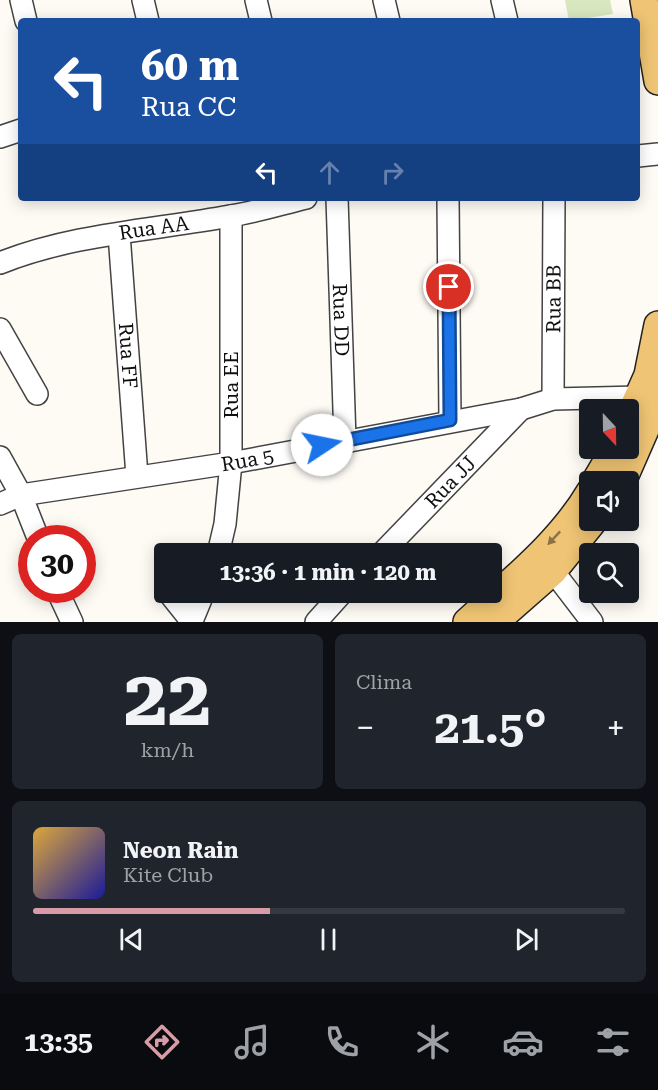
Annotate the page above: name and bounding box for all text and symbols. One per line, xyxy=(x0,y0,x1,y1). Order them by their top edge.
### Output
text: 60 m xyxy=(141,41,239,90)
icon: left xyxy=(42,42,120,120)
text: Rua CC xyxy=(141,91,236,123)
icon: left xyxy=(250,156,283,189)
icon: ahead xyxy=(313,156,346,189)
icon: right xyxy=(376,156,409,189)
street label: Rua AA xyxy=(117,211,190,245)
pin xyxy=(423,261,474,312)
street label: Rua BB xyxy=(541,265,566,333)
icon: arrive xyxy=(432,270,465,303)
street label: Rua DD xyxy=(328,283,354,357)
street label: Rua FF xyxy=(114,322,142,389)
street label: Rua EE xyxy=(219,351,243,419)
north arrow xyxy=(579,399,639,459)
map controls xyxy=(579,399,639,603)
position arrow xyxy=(290,413,354,477)
street label: Rua 5 xyxy=(219,443,276,476)
street label: Rua JJ xyxy=(420,451,481,513)
button: sound xyxy=(579,471,639,531)
speed limit sign: 30 xyxy=(18,525,96,603)
one-way arrow xyxy=(547,530,561,545)
button: search xyxy=(579,543,639,603)
text: 13:36 · 1 min · 120 m xyxy=(219,560,437,585)
text: 22 xyxy=(124,653,211,744)
text: Clima xyxy=(356,670,412,694)
text: 21.5° xyxy=(434,701,547,754)
text: − xyxy=(356,708,374,747)
text: + xyxy=(607,708,625,747)
text: km/h xyxy=(141,738,194,762)
text: Neon Rain xyxy=(123,838,238,863)
text: Kite Club xyxy=(123,863,213,887)
icon: previous xyxy=(115,923,148,956)
icon: pause xyxy=(312,923,345,956)
icon: next xyxy=(510,923,543,956)
icon: directions xyxy=(141,1021,183,1063)
icon: music xyxy=(231,1021,273,1063)
icon: phone xyxy=(321,1021,363,1063)
icon: climate xyxy=(412,1021,454,1063)
icon: car xyxy=(502,1021,544,1063)
icon: filters xyxy=(592,1021,634,1063)
text: 13:35 xyxy=(24,1026,93,1058)

